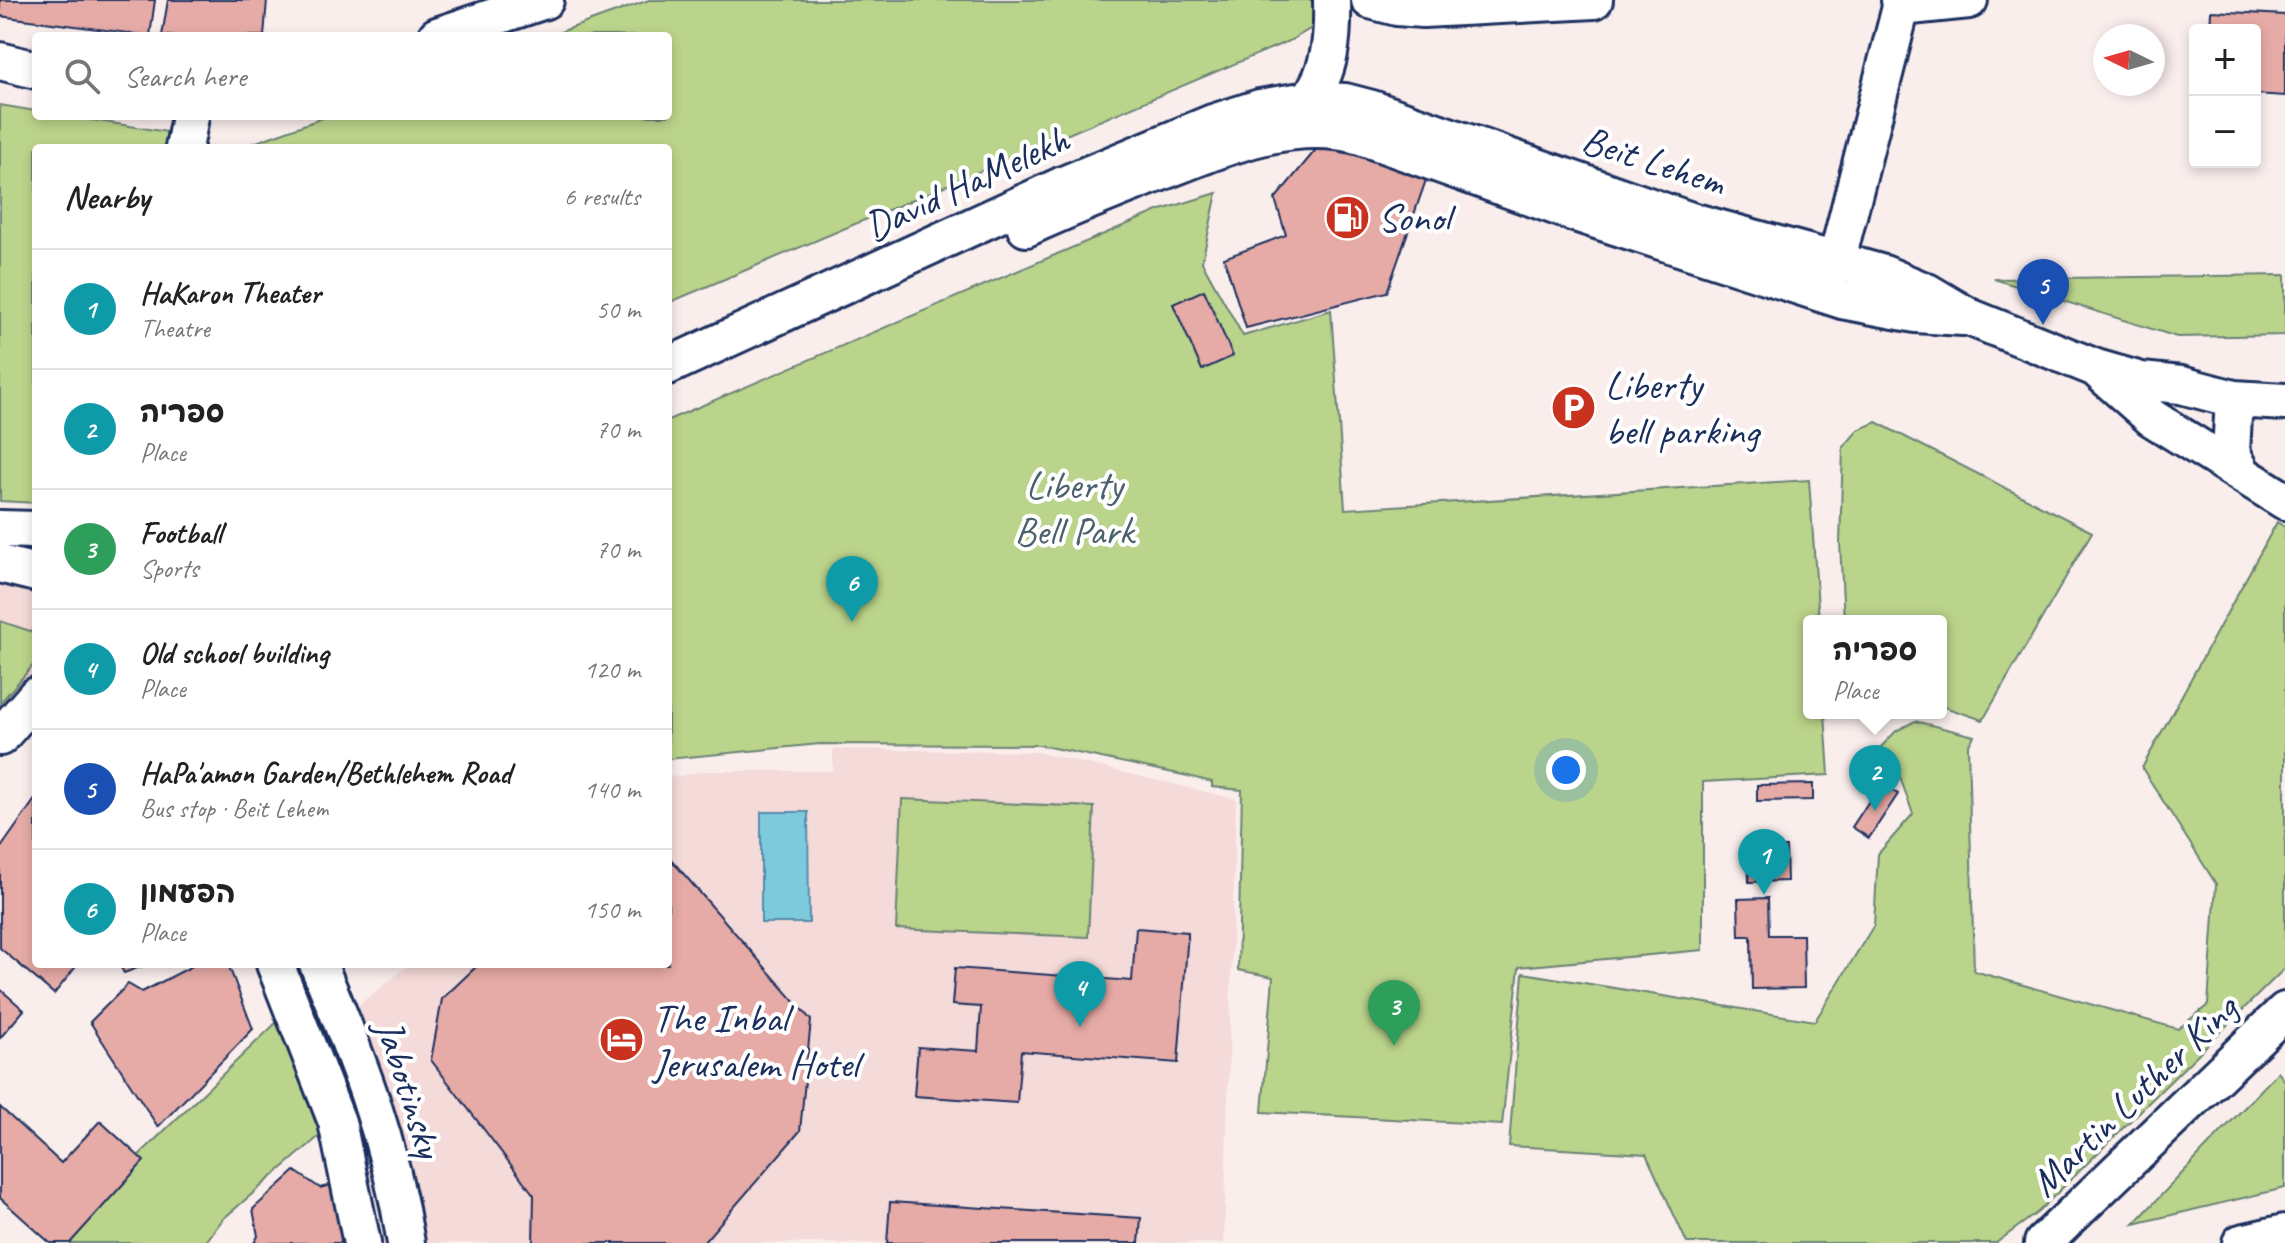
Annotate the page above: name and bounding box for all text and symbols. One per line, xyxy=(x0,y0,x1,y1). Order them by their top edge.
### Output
north arrow xyxy=(2093,24,2165,96)
map controls xyxy=(2189,24,2261,168)
button: + xyxy=(2189,24,2261,96)
search box xyxy=(32,32,672,120)
icon: search xyxy=(60,54,104,98)
text: Search here xyxy=(124,57,246,95)
button: − xyxy=(2189,96,2261,168)
street label: David HaMelekh xyxy=(857,113,1078,252)
street label: Beit Lehem xyxy=(1576,114,1733,208)
text: Nearby xyxy=(64,175,150,218)
text: 6 results xyxy=(564,180,640,213)
fuel station icon: Sonol xyxy=(1323,193,1371,241)
place label: Sonol xyxy=(1378,193,1456,243)
pin: 5 xyxy=(2017,259,2069,325)
text: HaKaron Theater xyxy=(140,274,320,312)
text: 1 xyxy=(84,293,96,326)
text: 50 m xyxy=(596,293,640,326)
text: Theatre xyxy=(140,312,210,345)
place label: Liberty bell parking xyxy=(1605,360,1761,456)
parking icon: Liberty bell parking xyxy=(1550,383,1598,431)
text: ספריה xyxy=(140,393,224,431)
text: 2 xyxy=(84,413,96,446)
text: 70 m xyxy=(596,413,640,446)
text: Place xyxy=(140,436,186,469)
park label: Liberty Bell Park xyxy=(1015,460,1137,556)
text: Football xyxy=(140,514,222,552)
text: 3 xyxy=(84,533,96,566)
text: 70 m xyxy=(596,533,640,566)
text: Sports xyxy=(140,552,198,585)
pin: 6 xyxy=(826,556,878,622)
popup xyxy=(1803,615,1947,719)
text: ספריה xyxy=(1833,631,1917,669)
text: Old school building xyxy=(140,634,328,672)
text: 4 xyxy=(84,653,96,686)
text: 120 m xyxy=(584,653,640,686)
text: Place xyxy=(140,672,186,705)
text: Place xyxy=(1833,674,1878,707)
pin: 2 xyxy=(1849,745,1901,811)
your location xyxy=(1546,750,1586,790)
text: HaPa'amon Garden/Bethlehem Road xyxy=(140,754,511,792)
text: 5 xyxy=(84,773,96,806)
text: 140 m xyxy=(584,773,640,806)
text: Bus stop · Beit Lehem xyxy=(140,792,328,825)
pin: 1 xyxy=(1738,829,1790,895)
text: הפעמון xyxy=(140,873,236,911)
text: 6 xyxy=(84,893,96,926)
text: 150 m xyxy=(584,893,640,926)
text: Place xyxy=(140,916,186,949)
pin: 4 xyxy=(1054,961,1106,1027)
pin: 3 xyxy=(1368,980,1420,1046)
street label: Martin Luther King xyxy=(2020,982,2250,1207)
place label: The Inbal Jerusalem Hotel xyxy=(651,993,865,1089)
street label: Jabotinsky xyxy=(363,1011,456,1166)
hotel icon: The Inbal Jerusalem Hotel xyxy=(598,1016,646,1064)

